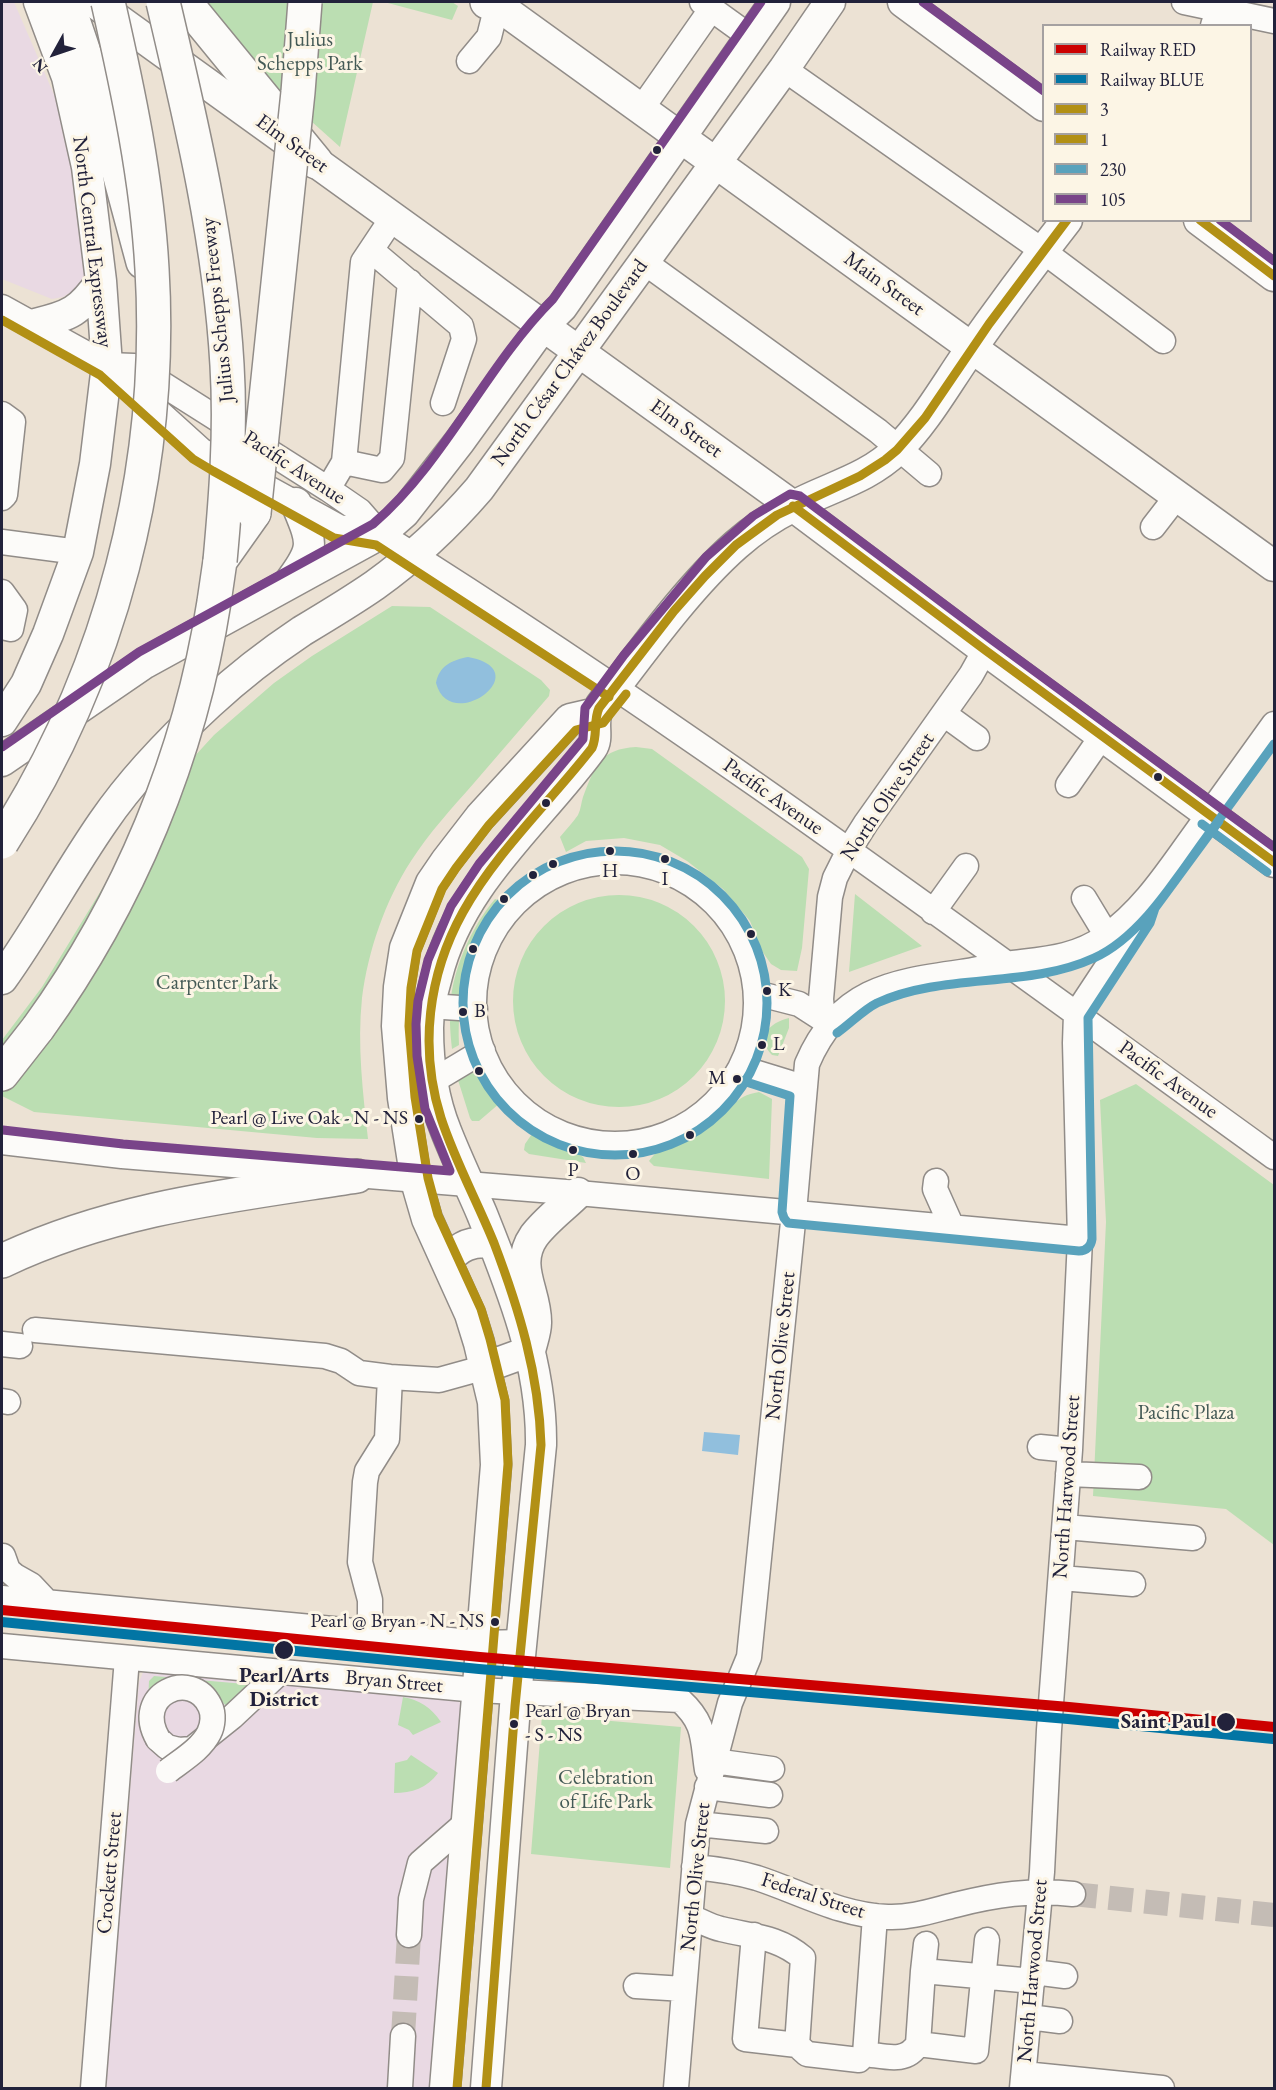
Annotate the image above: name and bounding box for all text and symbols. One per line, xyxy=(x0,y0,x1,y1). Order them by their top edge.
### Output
north arrow xyxy=(24,24,84,84)
legend xyxy=(1042,24,1252,222)
park label: Julius Schepps Park xyxy=(257,27,363,77)
text: Railway RED xyxy=(1100,38,1196,61)
text: N xyxy=(28,54,52,78)
text: Railway BLUE xyxy=(1100,68,1204,91)
text: 3 xyxy=(1100,98,1109,121)
street label: Elm Street xyxy=(251,109,333,179)
text: 1 xyxy=(1100,128,1109,151)
street label: North Central Expressway xyxy=(67,135,117,349)
unlabelled marker xyxy=(651,144,663,156)
text: 230 xyxy=(1100,158,1126,181)
text: 105 xyxy=(1100,188,1126,211)
street label: Julius Schepps Freeway xyxy=(196,216,240,404)
street label: Main Street xyxy=(839,246,929,322)
street label: North César Chávez Boulevard xyxy=(486,255,654,471)
street label: Elm Street xyxy=(645,394,727,464)
street label: Pacific Avenue xyxy=(238,426,350,510)
street label: North Olive Street xyxy=(836,728,940,866)
street label: Pacific Avenue xyxy=(718,753,828,841)
unlabelled marker xyxy=(1152,771,1164,783)
unlabelled marker xyxy=(540,797,552,809)
marker: H xyxy=(604,845,616,857)
marker: I xyxy=(659,853,671,865)
unlabelled marker xyxy=(547,858,559,870)
place label: H xyxy=(602,860,618,884)
place label: I xyxy=(662,868,668,892)
unlabelled marker xyxy=(527,869,539,881)
unlabelled marker xyxy=(498,893,510,905)
unlabelled marker xyxy=(745,928,757,940)
unlabelled marker xyxy=(467,943,479,955)
park label: Carpenter Park xyxy=(156,970,278,996)
place label: K xyxy=(778,979,792,1003)
marker: K xyxy=(761,985,773,997)
place label: B xyxy=(474,1000,486,1024)
marker: B xyxy=(457,1006,469,1018)
place label: L xyxy=(773,1033,785,1057)
street label: Pacific Avenue xyxy=(1113,1036,1223,1124)
marker: L xyxy=(756,1039,768,1051)
unlabelled marker xyxy=(473,1065,485,1077)
place label: M xyxy=(708,1067,726,1091)
marker: M xyxy=(731,1073,743,1085)
place label: Pearl @ Live Oak - N - NS xyxy=(211,1107,408,1131)
marker: Pearl @ Live Oak - N - NS xyxy=(413,1113,425,1125)
unlabelled marker xyxy=(684,1129,696,1141)
marker: P xyxy=(567,1144,579,1156)
marker: O xyxy=(627,1148,639,1160)
place label: P xyxy=(567,1159,579,1183)
place label: O xyxy=(625,1163,641,1187)
street label: North Olive Street xyxy=(761,1271,801,1421)
street label: North Harwood Street xyxy=(1048,1395,1086,1579)
park label: Pacific Plaza xyxy=(1137,1400,1235,1426)
place label: Pearl @ Bryan - N - NS xyxy=(310,1610,484,1634)
marker: Pearl @ Bryan - N - NS xyxy=(489,1616,501,1628)
marker: Pearl/Arts District xyxy=(273,1639,295,1661)
place label: Pearl/Arts District xyxy=(239,1663,329,1713)
street label: Bryan Street xyxy=(344,1665,444,1699)
place label: Pearl @ Bryan - S - NS xyxy=(525,1700,631,1747)
place label: Saint Paul xyxy=(1121,1709,1210,1735)
marker: Saint Paul xyxy=(1215,1711,1237,1733)
marker: Pearl @ Bryan - S - NS xyxy=(508,1718,520,1730)
park label: Celebration of Life Park xyxy=(558,1765,654,1815)
street label: North Olive Street xyxy=(676,1802,716,1952)
street label: Crockett Street xyxy=(92,1811,128,1935)
street label: Federal Street xyxy=(758,1867,868,1925)
street label: North Harwood Street xyxy=(1012,1878,1054,2064)

